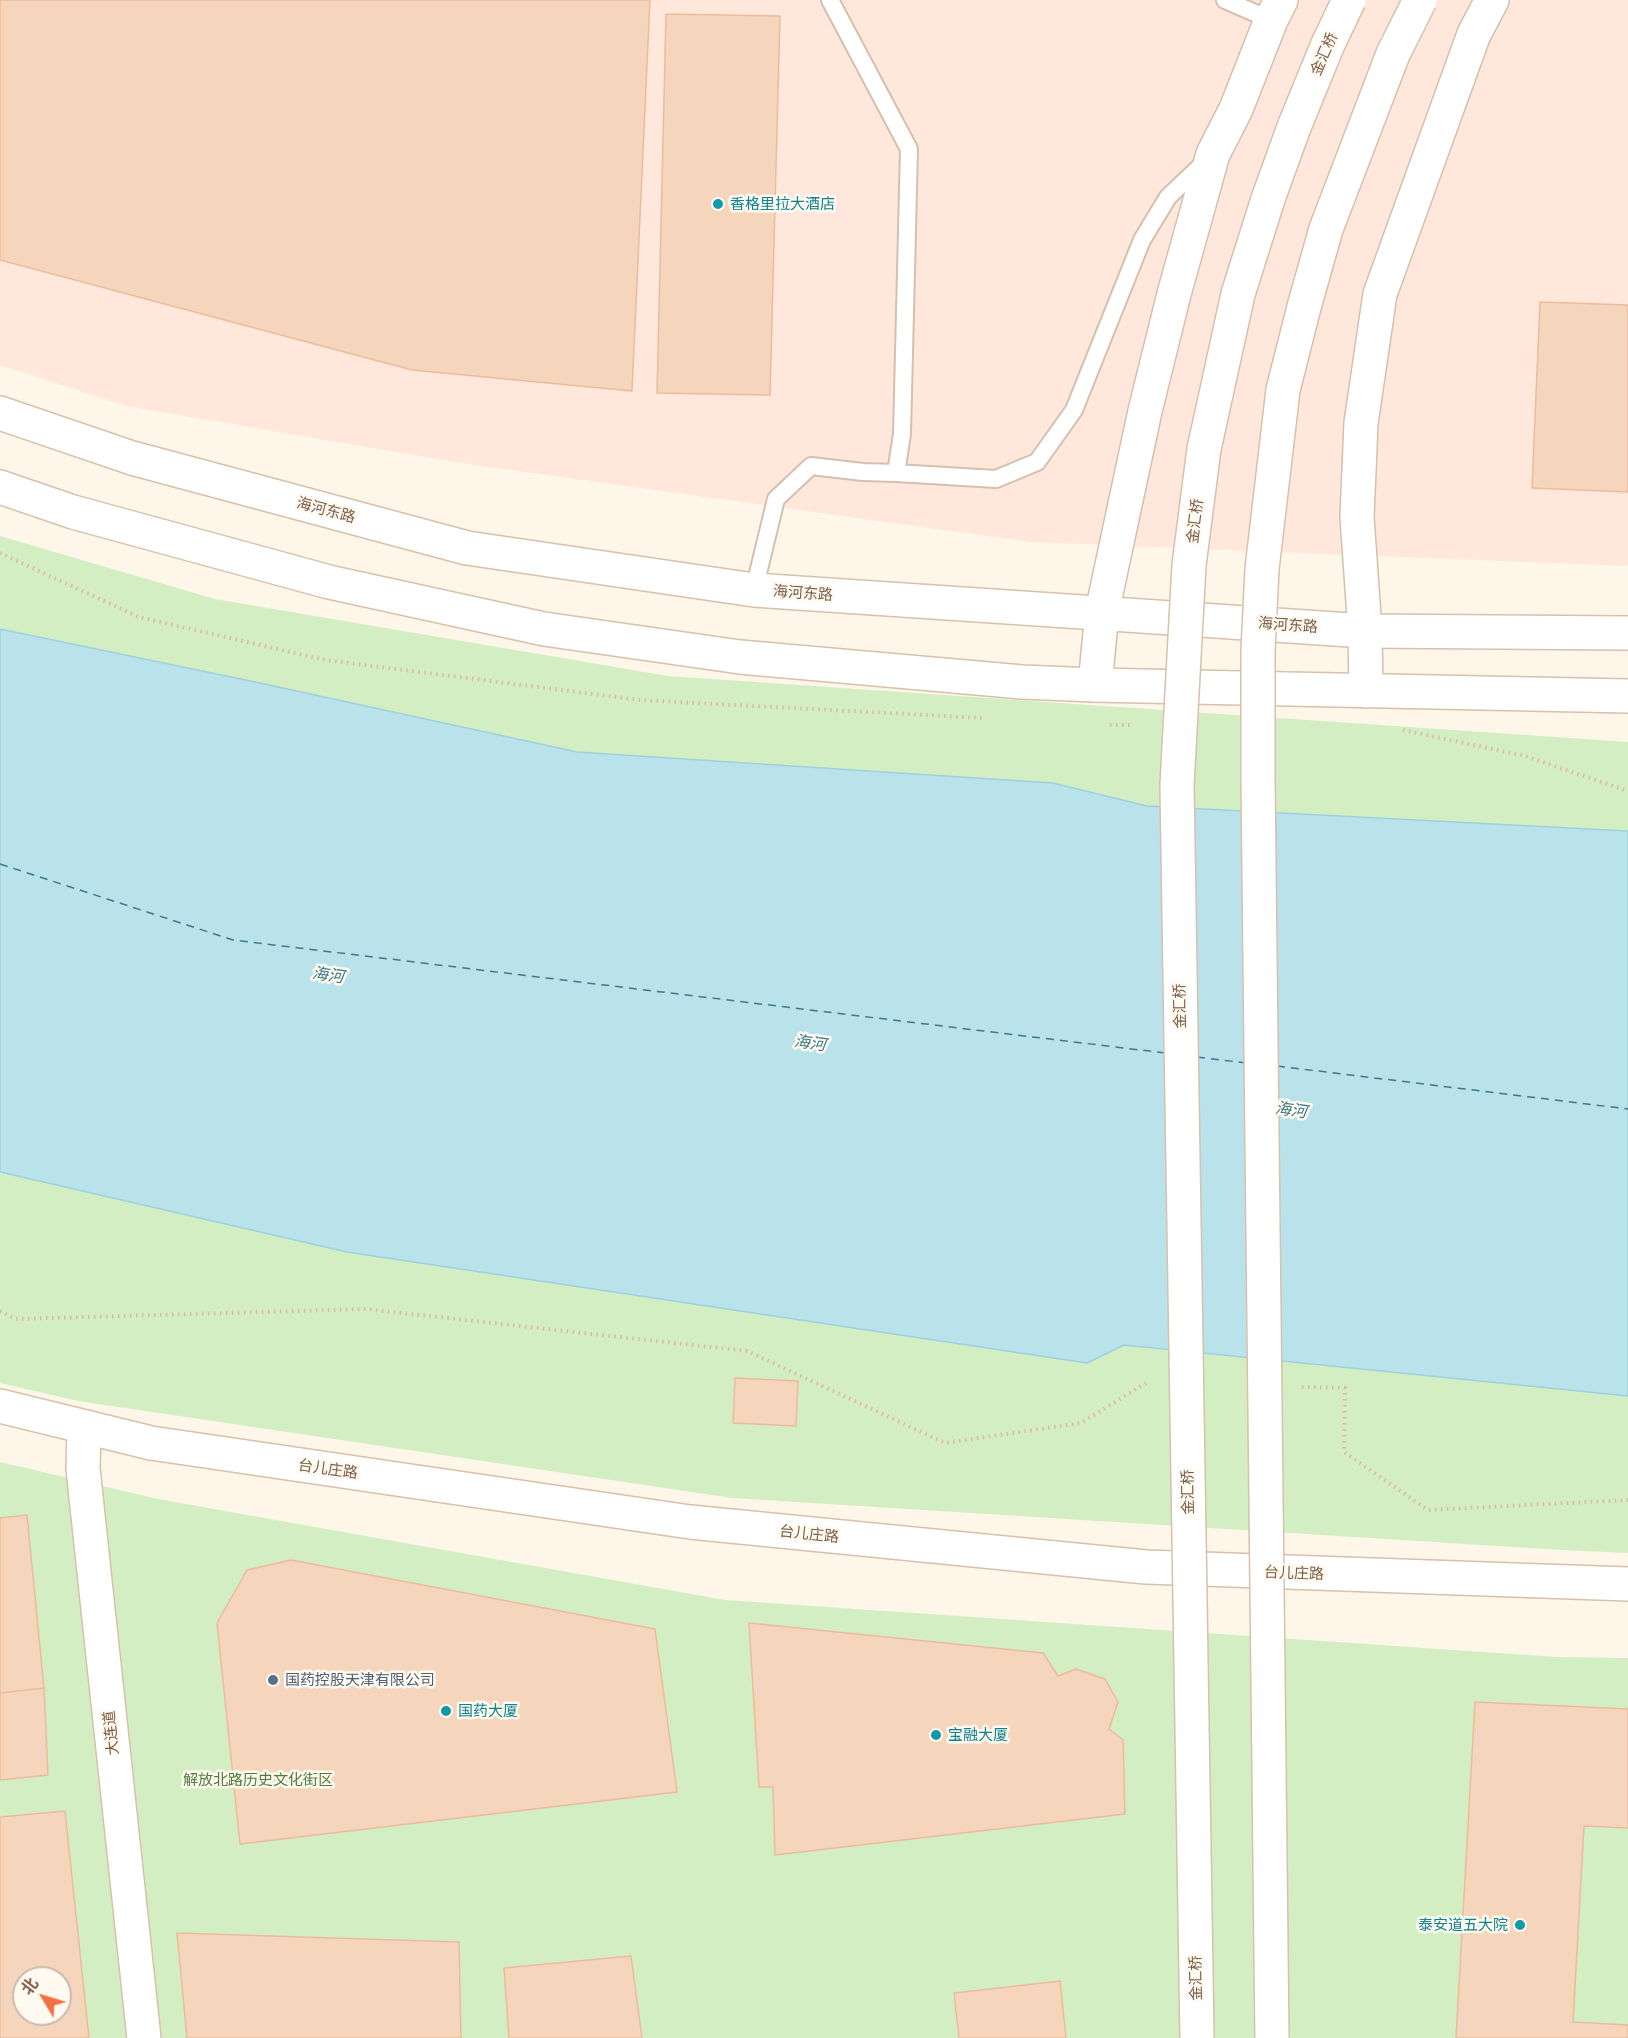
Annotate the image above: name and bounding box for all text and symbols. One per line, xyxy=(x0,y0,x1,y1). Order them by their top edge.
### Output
street label: 金汇桥 xyxy=(1307,30,1341,78)
place label: 香格里拉大酒店 xyxy=(730,195,835,213)
marker: 香格里拉大酒店 xyxy=(711,197,725,211)
street label: 海河东路 xyxy=(295,494,357,526)
street label: 金汇桥 xyxy=(1183,498,1207,544)
street label: 海河东路 xyxy=(772,582,834,604)
street label: 海河东路 xyxy=(1257,614,1319,636)
water label: 海河 xyxy=(311,963,345,987)
street label: 金汇桥 xyxy=(1171,983,1189,1029)
water label: 海河 xyxy=(793,1031,827,1055)
water label: 海河 xyxy=(1274,1098,1308,1122)
street label: 台儿庄路 xyxy=(297,1456,359,1482)
street label: 金汇桥 xyxy=(1179,1469,1197,1515)
street label: 台儿庄路 xyxy=(778,1522,840,1546)
street label: 台儿庄路 xyxy=(1264,1563,1324,1583)
place label: 国药控股天津有限公司 xyxy=(285,1671,435,1689)
marker: 国药控股天津有限公司 xyxy=(266,1673,280,1687)
place label: 国药大厦 xyxy=(458,1702,518,1720)
marker: 国药大厦 xyxy=(439,1704,453,1718)
street label: 大连道 xyxy=(100,1710,122,1756)
place label: 宝融大厦 xyxy=(948,1726,1008,1744)
marker: 宝融大厦 xyxy=(929,1728,943,1742)
park label: 解放北路历史文化街区 xyxy=(183,1771,333,1789)
place label: 泰安道五大院 xyxy=(1418,1916,1508,1934)
marker: 泰安道五大院 xyxy=(1513,1918,1527,1932)
street label: 金汇桥 xyxy=(1187,1955,1205,2001)
north arrow xyxy=(12,1966,72,2026)
text: 北 xyxy=(17,1974,41,1998)

